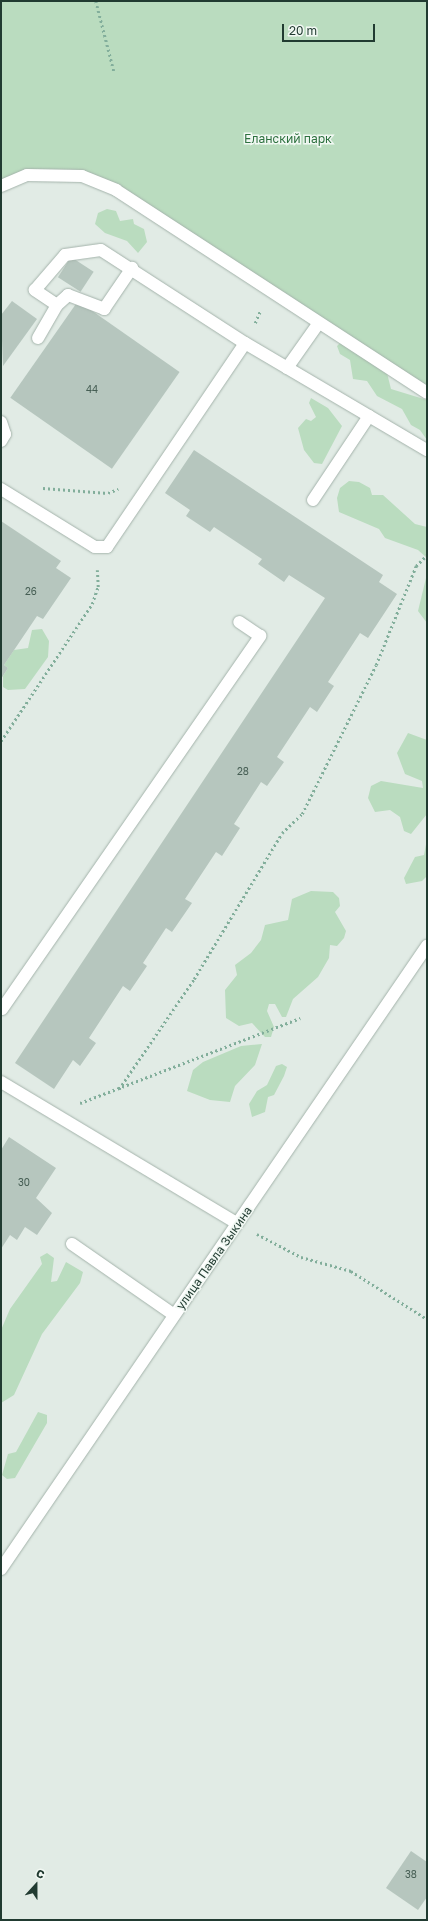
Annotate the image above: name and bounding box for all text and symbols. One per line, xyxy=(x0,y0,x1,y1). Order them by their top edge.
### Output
scale bar xyxy=(284,16,377,42)
text: 20 m xyxy=(289,23,317,38)
park label: Еланский парк xyxy=(244,132,332,146)
house number: 44 xyxy=(86,384,98,396)
house number: 26 xyxy=(25,586,37,598)
house number: 28 xyxy=(237,766,249,778)
house number: 30 xyxy=(18,1177,30,1189)
street label: улица Павла Зыкина xyxy=(173,1204,255,1312)
north arrow xyxy=(16,1865,56,1905)
text: С xyxy=(35,1866,46,1881)
house number: 38 xyxy=(405,1869,417,1881)

